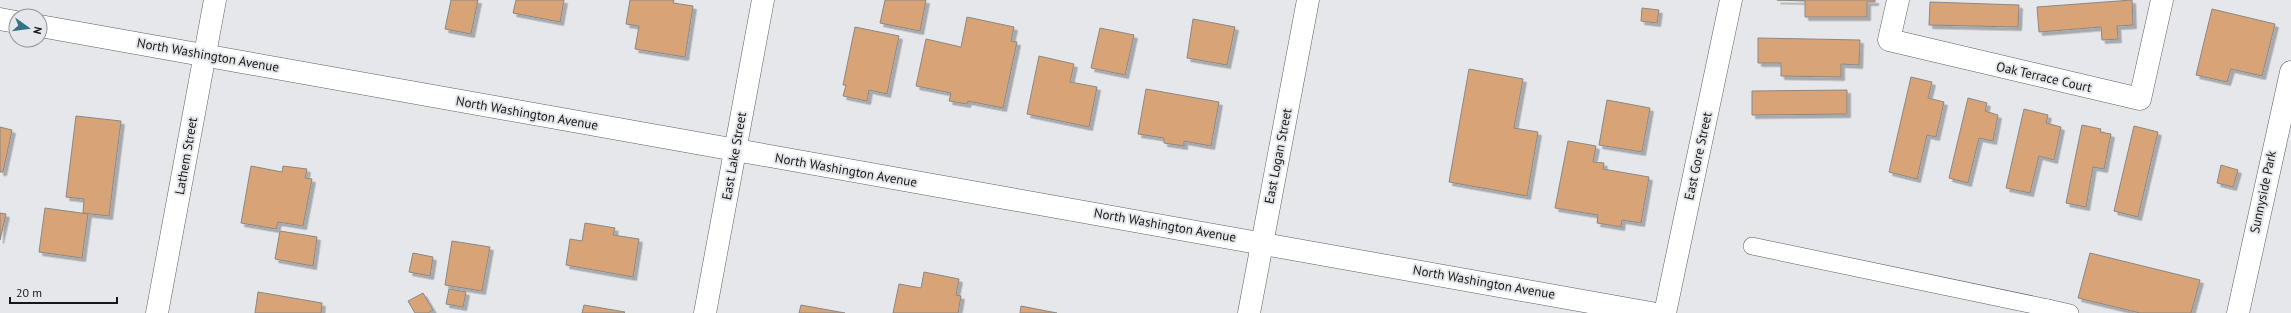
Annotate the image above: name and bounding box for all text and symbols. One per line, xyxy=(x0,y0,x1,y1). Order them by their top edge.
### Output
north arrow xyxy=(8,8,48,48)
text: N xyxy=(30,25,45,36)
street label: North Washington Avenue xyxy=(136,34,280,76)
street label: Oak Terrace Court xyxy=(1995,58,2094,96)
street label: North Washington Avenue xyxy=(455,92,599,134)
street label: East Logan Street xyxy=(1260,106,1296,205)
street label: East Lake Street xyxy=(718,110,750,201)
street label: East Gore Street xyxy=(1680,110,1716,201)
street label: Lathem Street xyxy=(171,115,201,196)
street label: Sunnyside Park xyxy=(2246,148,2280,235)
street label: North Washington Avenue xyxy=(774,149,918,191)
street label: North Washington Avenue xyxy=(1093,204,1237,246)
street label: North Washington Avenue xyxy=(1412,261,1556,303)
scale bar xyxy=(10,279,117,305)
text: 20 m xyxy=(16,285,42,300)

